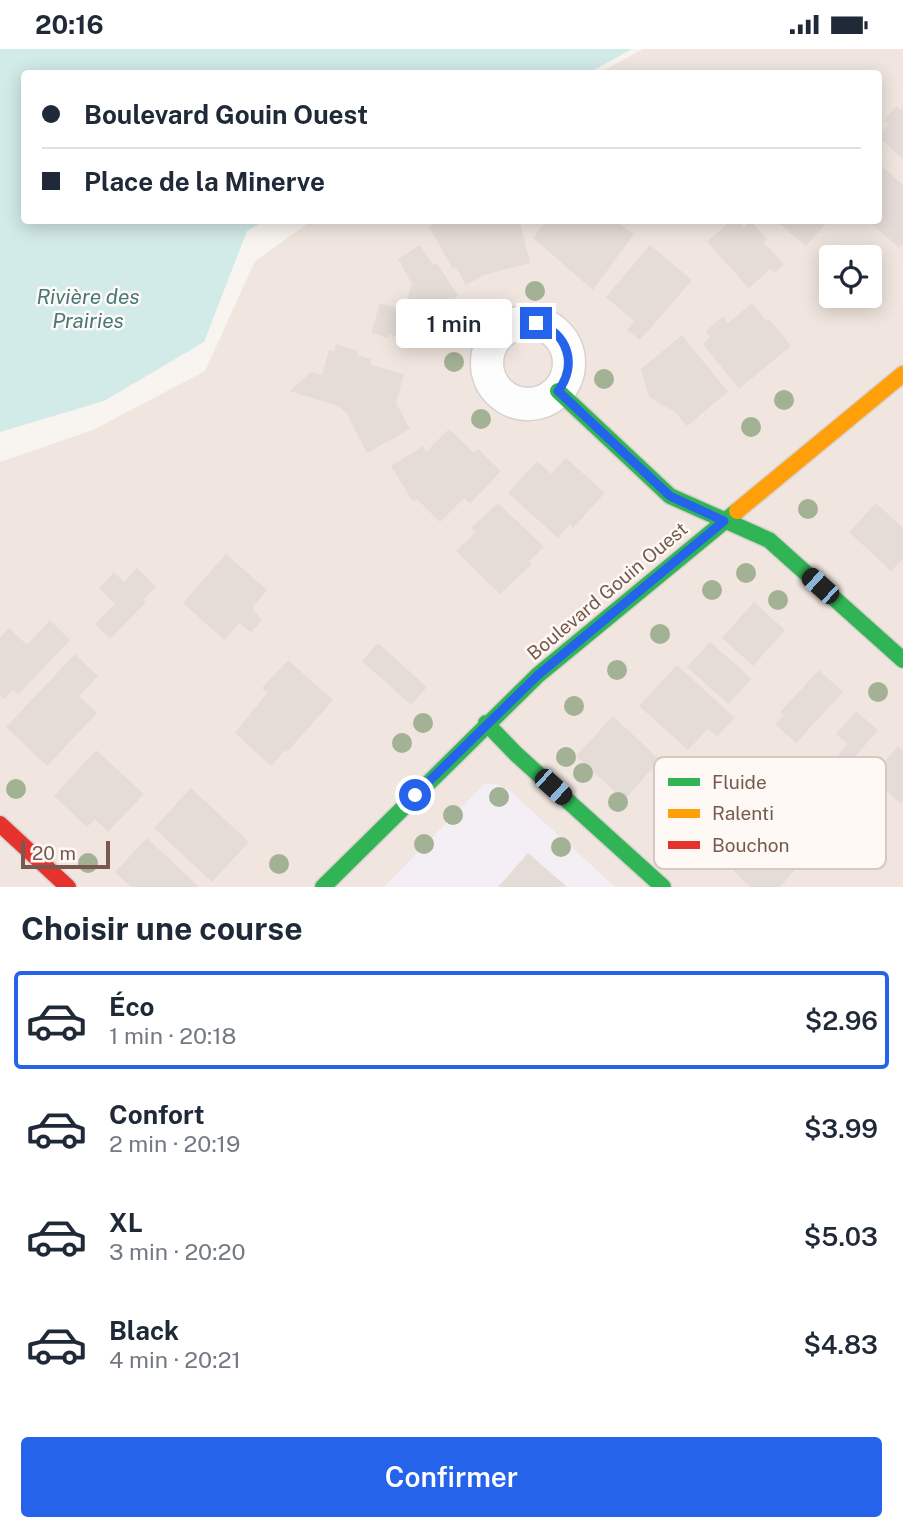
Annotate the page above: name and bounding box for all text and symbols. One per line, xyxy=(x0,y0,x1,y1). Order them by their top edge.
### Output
text: 20:16 xyxy=(35,9,104,40)
text: Boulevard Gouin Ouest xyxy=(84,99,368,130)
text: Place de la Minerve xyxy=(84,166,325,197)
map controls xyxy=(819,245,882,308)
button: locate xyxy=(819,245,882,308)
water label: Rivière des Prairies xyxy=(36,284,140,333)
callout: 1 min xyxy=(396,299,512,347)
route end xyxy=(520,307,552,339)
text: 1 min xyxy=(427,310,481,337)
street label: Boulevard Gouin Ouest xyxy=(522,518,692,664)
car xyxy=(798,564,843,608)
legend xyxy=(654,757,886,869)
car xyxy=(531,765,576,809)
text: Fluide xyxy=(712,771,767,793)
route start xyxy=(399,779,431,811)
text: Ralenti xyxy=(712,802,774,824)
text: Bouchon xyxy=(712,834,789,856)
scale bar xyxy=(21,838,110,870)
text: 20 m xyxy=(32,842,76,864)
text: Choisir une course xyxy=(21,910,303,947)
icon: car xyxy=(25,989,88,1052)
text: Éco xyxy=(109,991,155,1022)
text: $2.96 xyxy=(805,1005,878,1036)
text: 1 min · 20:18 xyxy=(109,1022,237,1049)
icon: car xyxy=(25,1097,88,1160)
text: Confort xyxy=(109,1099,205,1130)
text: $3.99 xyxy=(804,1113,878,1144)
text: 2 min · 20:19 xyxy=(109,1130,240,1157)
icon: car xyxy=(25,1205,88,1268)
text: XL xyxy=(109,1207,143,1238)
text: $5.03 xyxy=(804,1221,878,1252)
text: 3 min · 20:20 xyxy=(109,1238,246,1265)
icon: car xyxy=(25,1313,88,1376)
text: Black xyxy=(109,1315,179,1346)
text: $4.83 xyxy=(803,1329,878,1360)
text: 4 min · 20:21 xyxy=(109,1346,241,1373)
button: Confirmer xyxy=(21,1437,882,1517)

